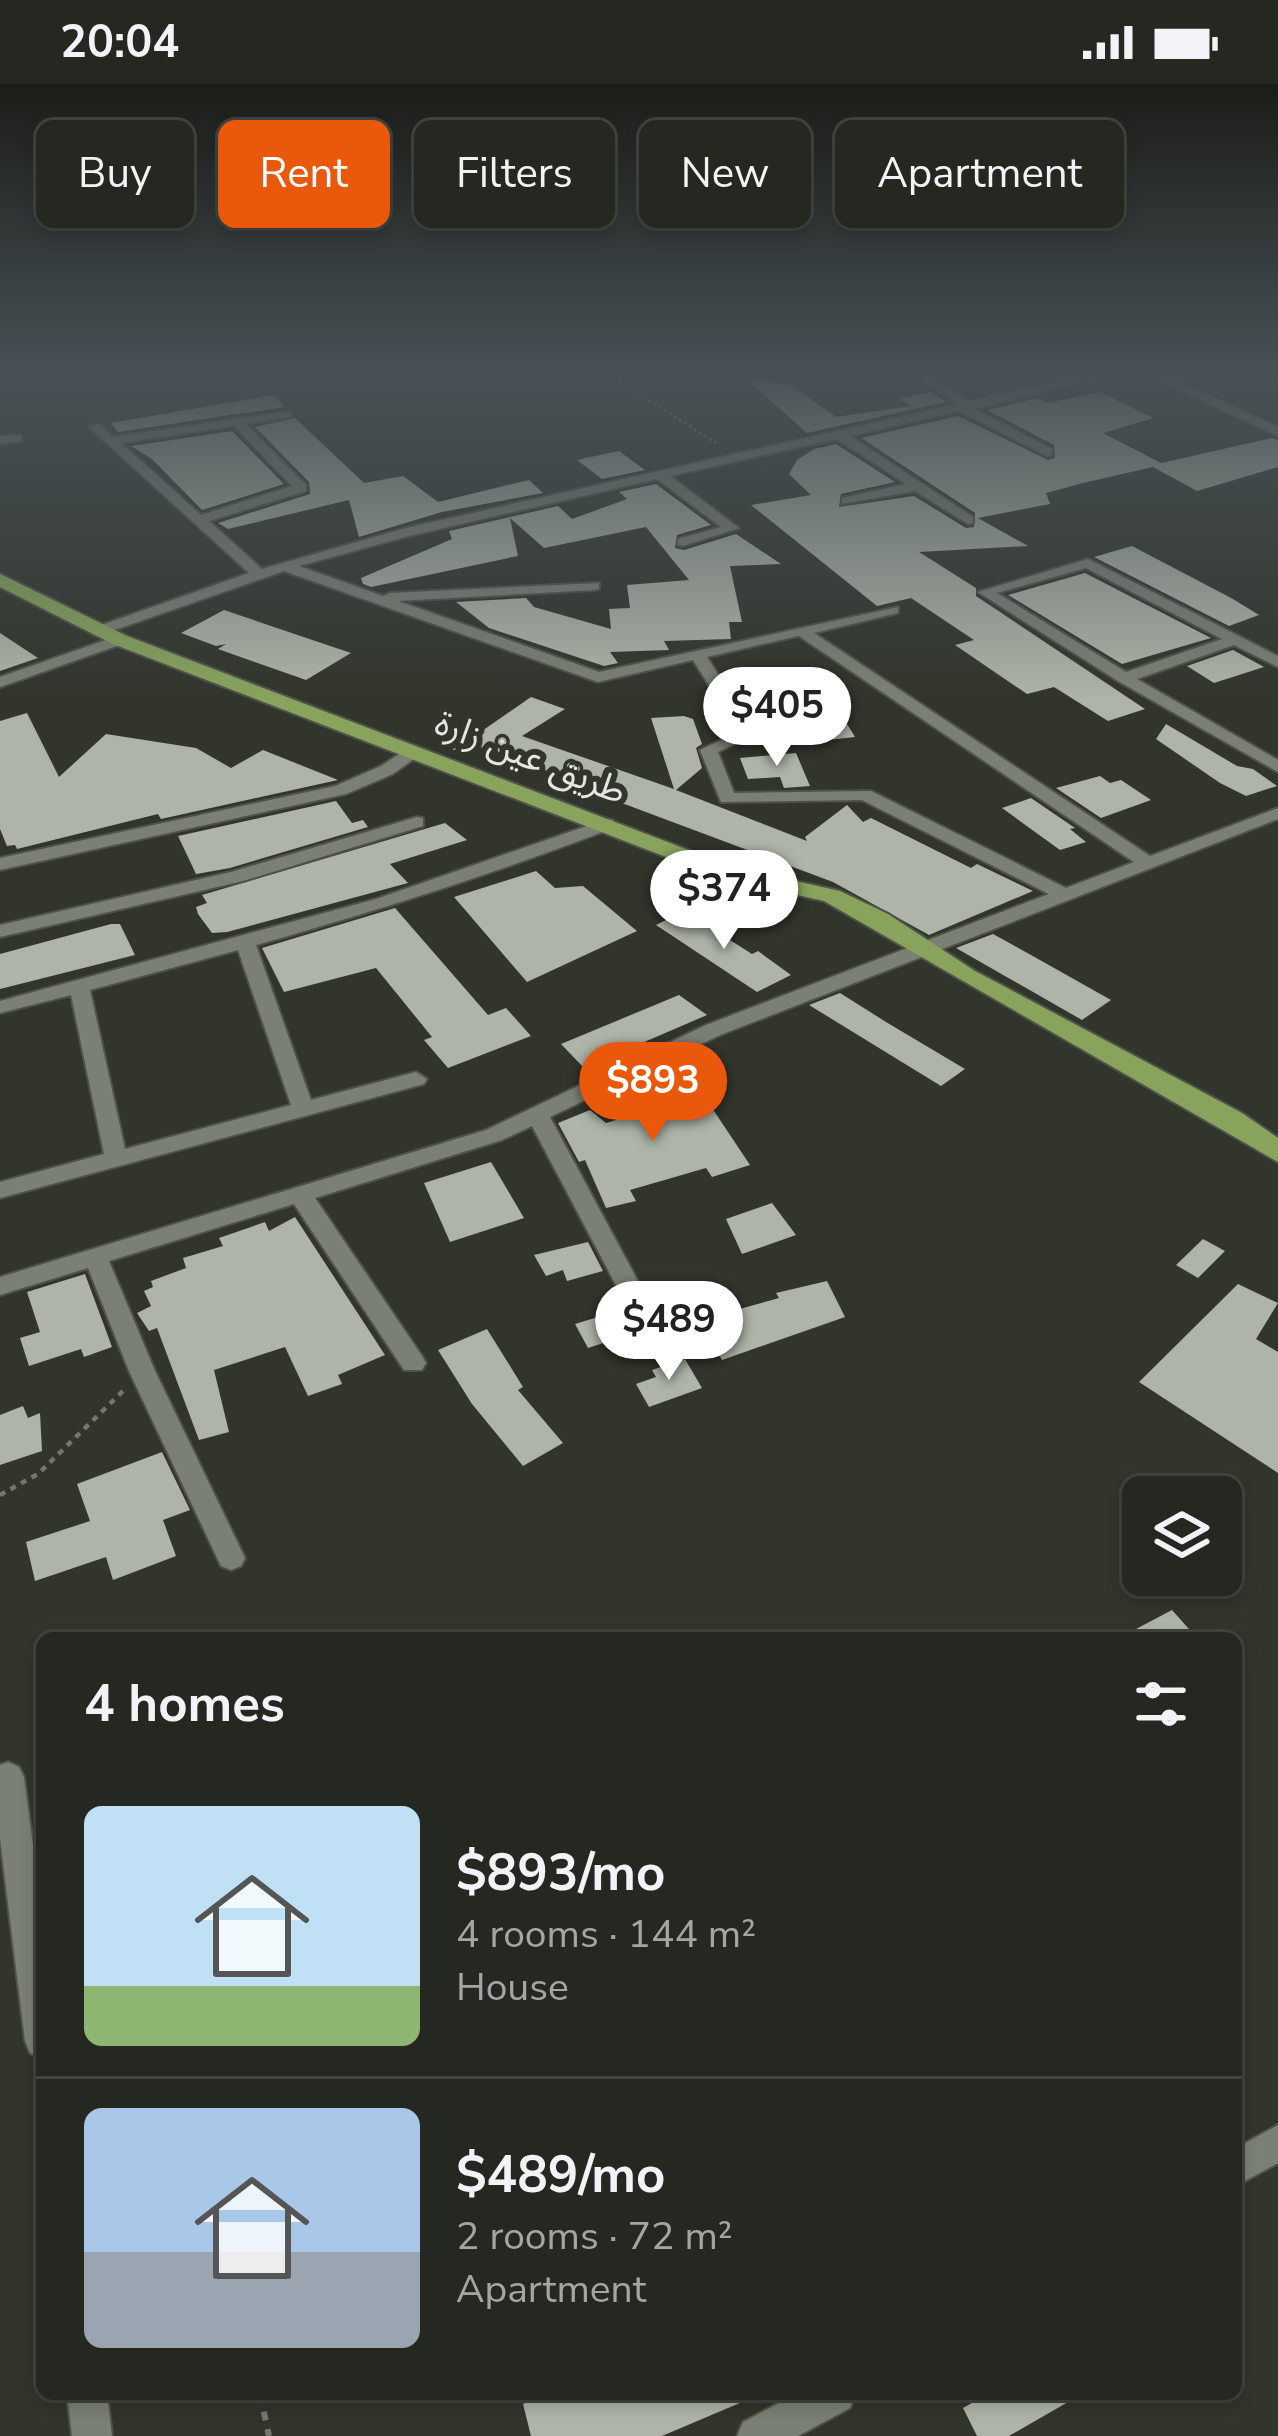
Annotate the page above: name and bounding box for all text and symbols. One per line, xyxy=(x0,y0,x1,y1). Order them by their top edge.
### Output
text: 20:04 xyxy=(60,12,179,73)
chip: Buy xyxy=(36,120,194,228)
chip: Rent xyxy=(218,120,390,228)
chip: Filters xyxy=(414,120,615,228)
chip: New xyxy=(639,120,811,228)
chip: Apartment xyxy=(835,120,1124,228)
pin: $405 xyxy=(706,667,848,769)
text: $405 xyxy=(730,679,824,732)
street label: طريق عين زارة xyxy=(428,699,633,816)
pin: $374 xyxy=(653,850,795,952)
text: $374 xyxy=(677,862,771,915)
pin: $893 xyxy=(582,1042,724,1144)
text: $893 xyxy=(606,1054,700,1107)
pin: $489 xyxy=(598,1281,740,1383)
text: $489 xyxy=(622,1293,716,1346)
map controls xyxy=(1122,1476,1242,1596)
button: layers xyxy=(1122,1476,1242,1596)
text: 4 homes xyxy=(84,1669,285,1739)
icon: filters xyxy=(1128,1671,1194,1737)
text: $893/mo xyxy=(456,1838,665,1908)
icon: home xyxy=(180,1854,324,1998)
text: 4 rooms · 144 m² xyxy=(456,1908,756,1961)
text: House xyxy=(456,1961,569,2014)
text: $489/mo xyxy=(456,2140,665,2210)
icon: home xyxy=(180,2156,324,2300)
text: 2 rooms · 72 m² xyxy=(456,2210,733,2263)
text: Apartment xyxy=(456,2263,646,2316)

